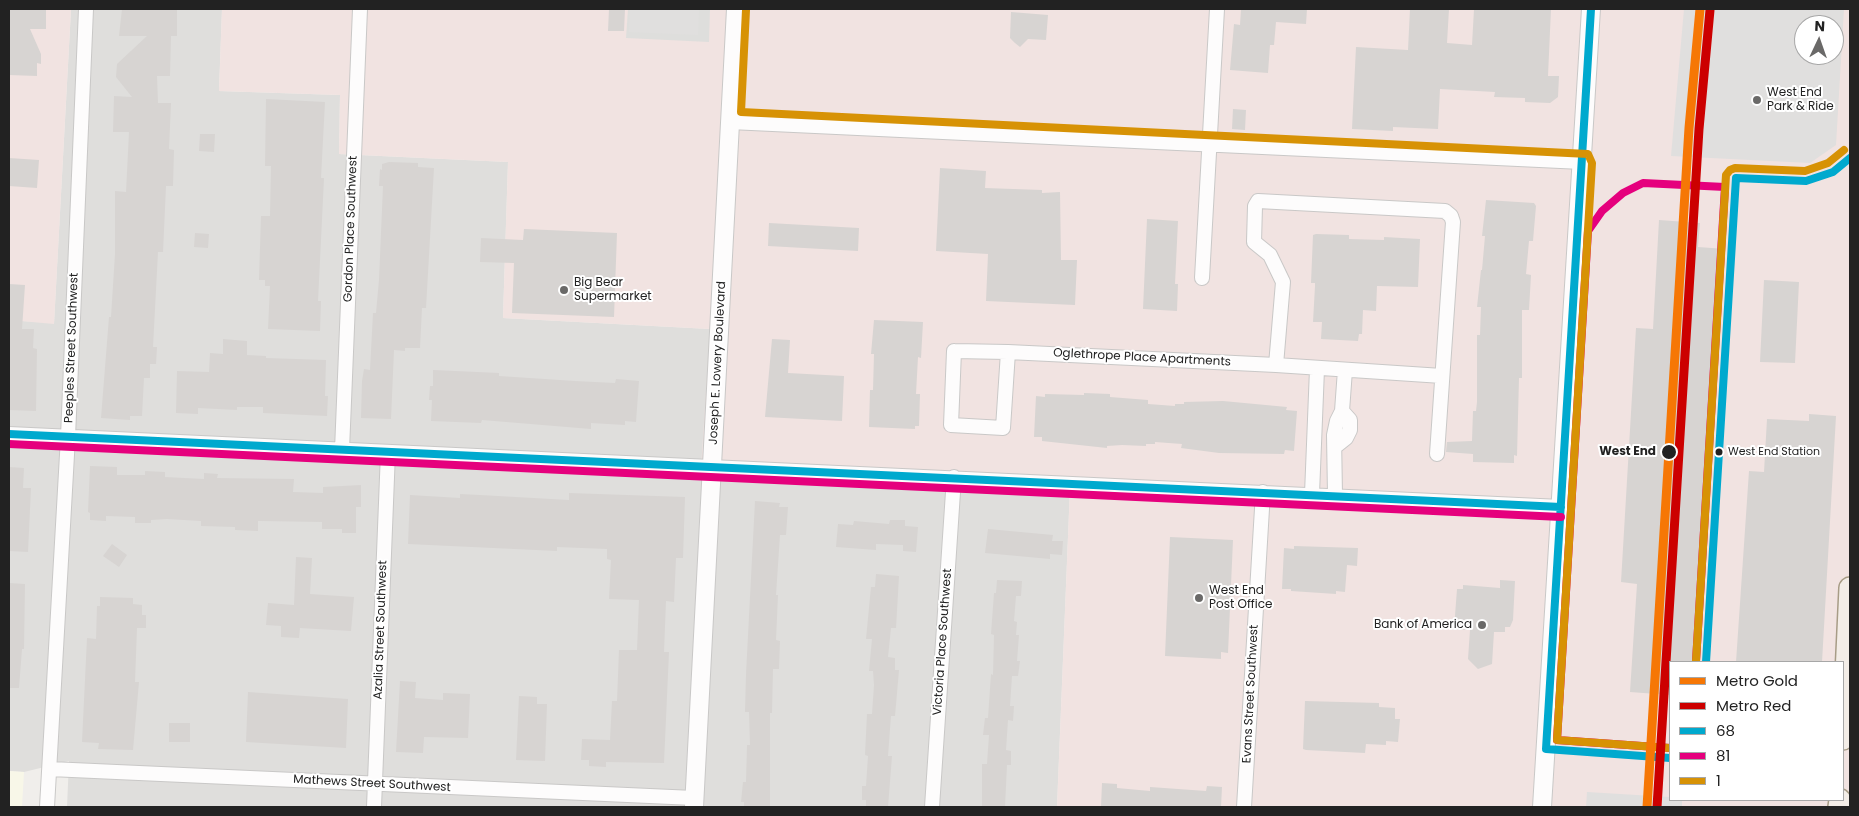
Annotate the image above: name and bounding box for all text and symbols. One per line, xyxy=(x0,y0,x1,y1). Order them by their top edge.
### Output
north arrow xyxy=(1794,15,1844,65)
text: N xyxy=(1814,16,1826,36)
place label: West End Park & Ride xyxy=(1767,86,1834,114)
marker: West End Park & Ride xyxy=(1751,94,1763,106)
street label: Gordon Place Southwest xyxy=(341,156,361,302)
street label: Peeples Street Southwest xyxy=(62,273,82,423)
place label: Big Bear Supermarket xyxy=(574,276,652,304)
street label: Joseph E. Lowery Boulevard xyxy=(707,281,729,445)
marker: Big Bear Supermarket xyxy=(558,284,570,296)
street label: Oglethrope Place Apartments xyxy=(1053,346,1231,370)
marker: West End xyxy=(1660,443,1678,461)
place label: West End xyxy=(1599,445,1656,459)
place label: West End Station xyxy=(1728,445,1820,459)
marker: West End Station xyxy=(1714,447,1724,457)
street label: Azalia Street Southwest xyxy=(371,560,391,700)
street label: Victoria Place Southwest xyxy=(931,568,955,716)
place label: West End Post Office xyxy=(1209,584,1272,612)
marker: West End Post Office xyxy=(1193,592,1205,604)
place label: Bank of America xyxy=(1374,618,1472,632)
marker: Bank of America xyxy=(1476,619,1488,631)
street label: Evans Street Southwest xyxy=(1240,624,1262,764)
legend xyxy=(1669,661,1844,801)
text: Metro Gold xyxy=(1716,670,1798,691)
text: Metro Red xyxy=(1716,695,1791,716)
text: 68 xyxy=(1716,720,1735,741)
text: 81 xyxy=(1716,745,1730,766)
text: 1 xyxy=(1716,770,1721,791)
street label: Mathews Street Southwest xyxy=(293,773,451,795)

